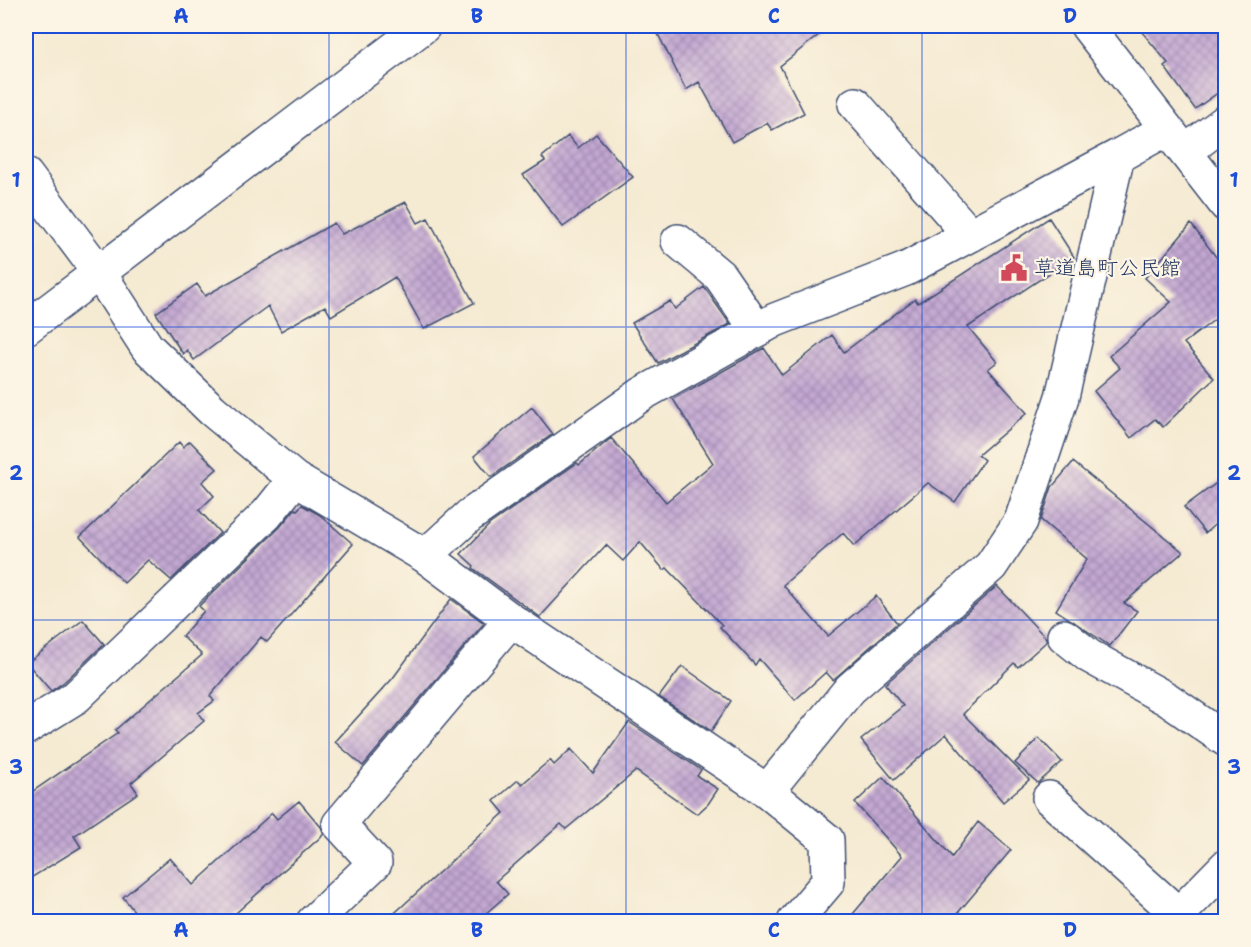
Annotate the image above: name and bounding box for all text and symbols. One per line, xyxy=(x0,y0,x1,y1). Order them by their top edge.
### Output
text: A xyxy=(173,3,189,29)
text: B xyxy=(471,3,483,29)
text: C xyxy=(768,3,780,29)
text: D xyxy=(1063,3,1077,29)
text: 1 xyxy=(11,167,21,193)
text: 1 xyxy=(1229,167,1239,193)
public building icon: 草道島町公民館 xyxy=(999,253,1029,283)
place label: 草道島町公民館 xyxy=(1034,254,1181,282)
text: 2 xyxy=(9,460,23,486)
text: 2 xyxy=(1227,460,1241,486)
text: 3 xyxy=(9,754,23,780)
text: 3 xyxy=(1227,754,1241,780)
text: A xyxy=(173,917,189,943)
text: B xyxy=(471,917,483,943)
text: C xyxy=(768,917,780,943)
text: D xyxy=(1063,917,1077,943)

